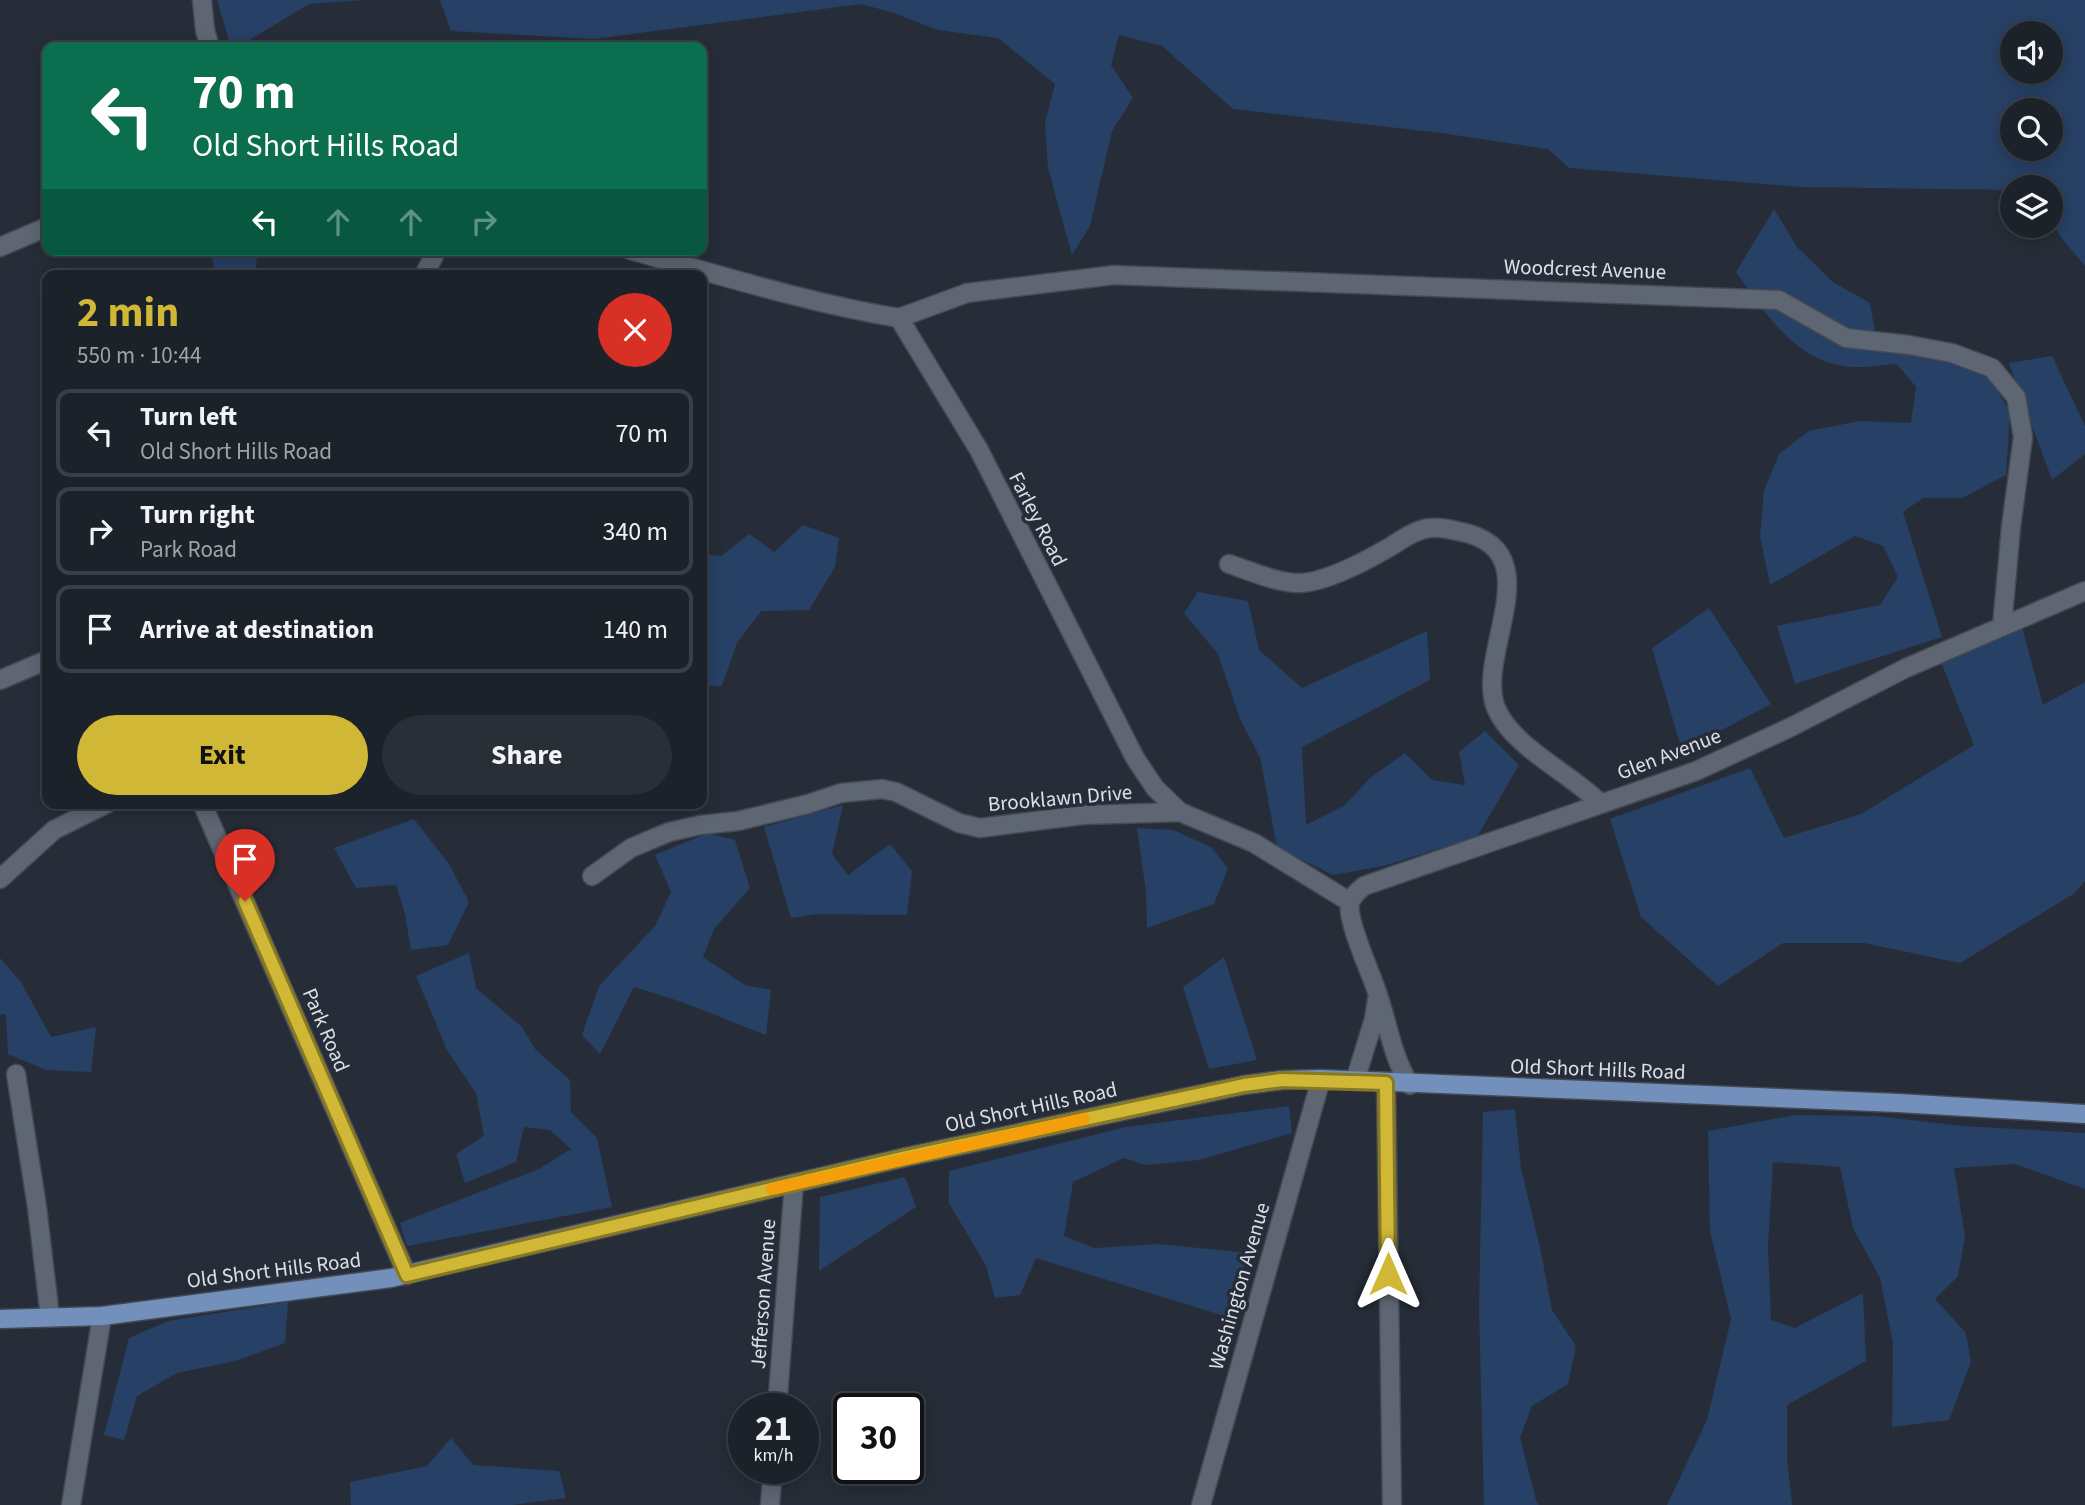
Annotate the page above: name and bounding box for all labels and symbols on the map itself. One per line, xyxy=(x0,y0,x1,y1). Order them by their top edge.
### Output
street label: Woodcrest Avenue xyxy=(1503,251,1667,287)
street label: Farley Road xyxy=(1001,467,1075,571)
street label: Glen Avenue xyxy=(1613,720,1725,788)
street label: Brooklawn Drive xyxy=(987,777,1133,819)
pin xyxy=(215,829,275,901)
street label: Park Road xyxy=(295,983,357,1077)
street label: Old Short Hills Road xyxy=(1510,1051,1686,1087)
street label: Old Short Hills Road xyxy=(942,1074,1120,1140)
street label: Washington Avenue xyxy=(1201,1199,1277,1373)
street label: Jefferson Avenue xyxy=(743,1218,783,1370)
position arrow xyxy=(1351,1237,1425,1311)
street label: Old Short Hills Road xyxy=(185,1244,363,1296)
speed limit sign: 30 xyxy=(833,1393,924,1484)

